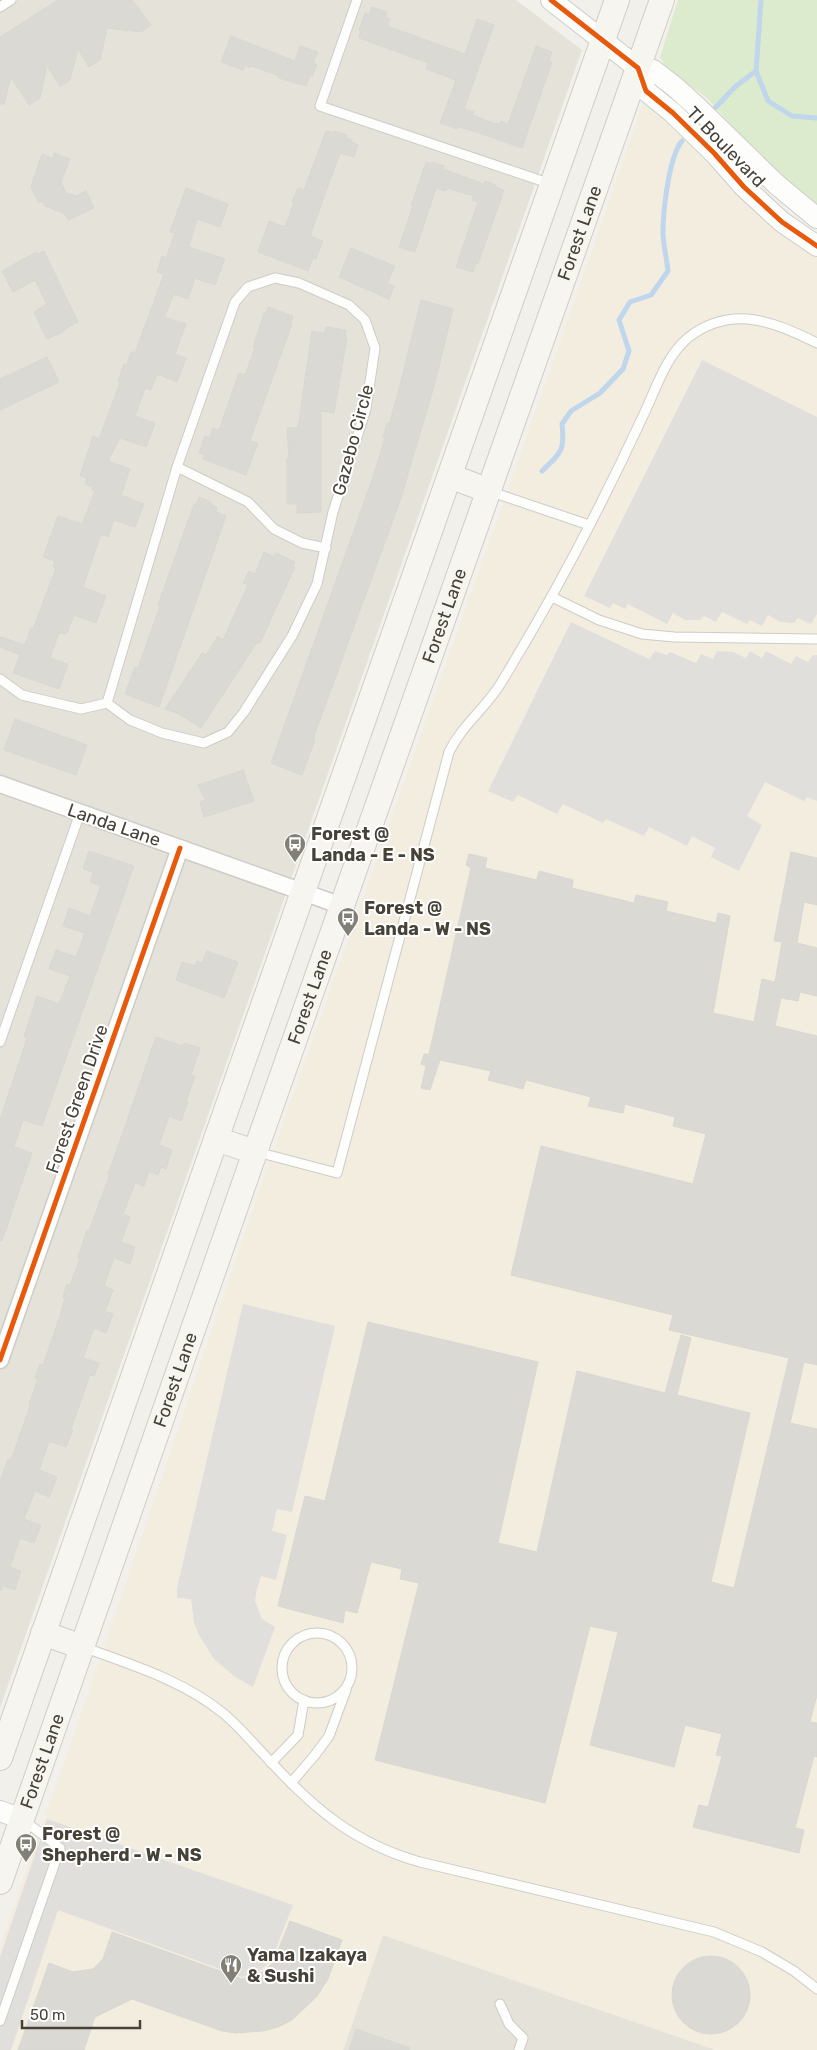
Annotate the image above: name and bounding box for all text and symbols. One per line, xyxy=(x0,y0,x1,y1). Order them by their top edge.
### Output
street label: TI Boulevard xyxy=(682,102,770,192)
street label: Forest Lane xyxy=(553,183,607,283)
street label: Gazebo Circle xyxy=(328,382,378,498)
street label: Forest Lane xyxy=(418,565,471,666)
street label: Landa Lane xyxy=(65,799,163,851)
place label: Forest @ Landa - E - NS xyxy=(311,823,435,866)
bus stop icon: Forest @ Landa - E - NS xyxy=(283,832,307,863)
place label: Forest @ Landa - W - NS xyxy=(364,897,491,940)
bus stop icon: Forest @ Landa - W - NS xyxy=(336,906,360,937)
street label: Forest Lane xyxy=(283,946,337,1047)
street label: Forest Green Drive xyxy=(41,1022,113,1176)
street label: Forest Lane xyxy=(149,1329,202,1430)
street label: Forest Lane xyxy=(15,1711,69,1812)
place label: Forest @ Shepherd - W - NS xyxy=(42,1823,202,1866)
bus stop icon: Forest @ Shepherd - W - NS xyxy=(14,1832,38,1863)
place label: Yama Izakaya & Sushi xyxy=(247,1944,367,1987)
restaurant icon: Yama Izakaya & Sushi xyxy=(219,1953,243,1984)
scale bar xyxy=(22,1998,140,2030)
text: 50 m xyxy=(30,2006,65,2024)

